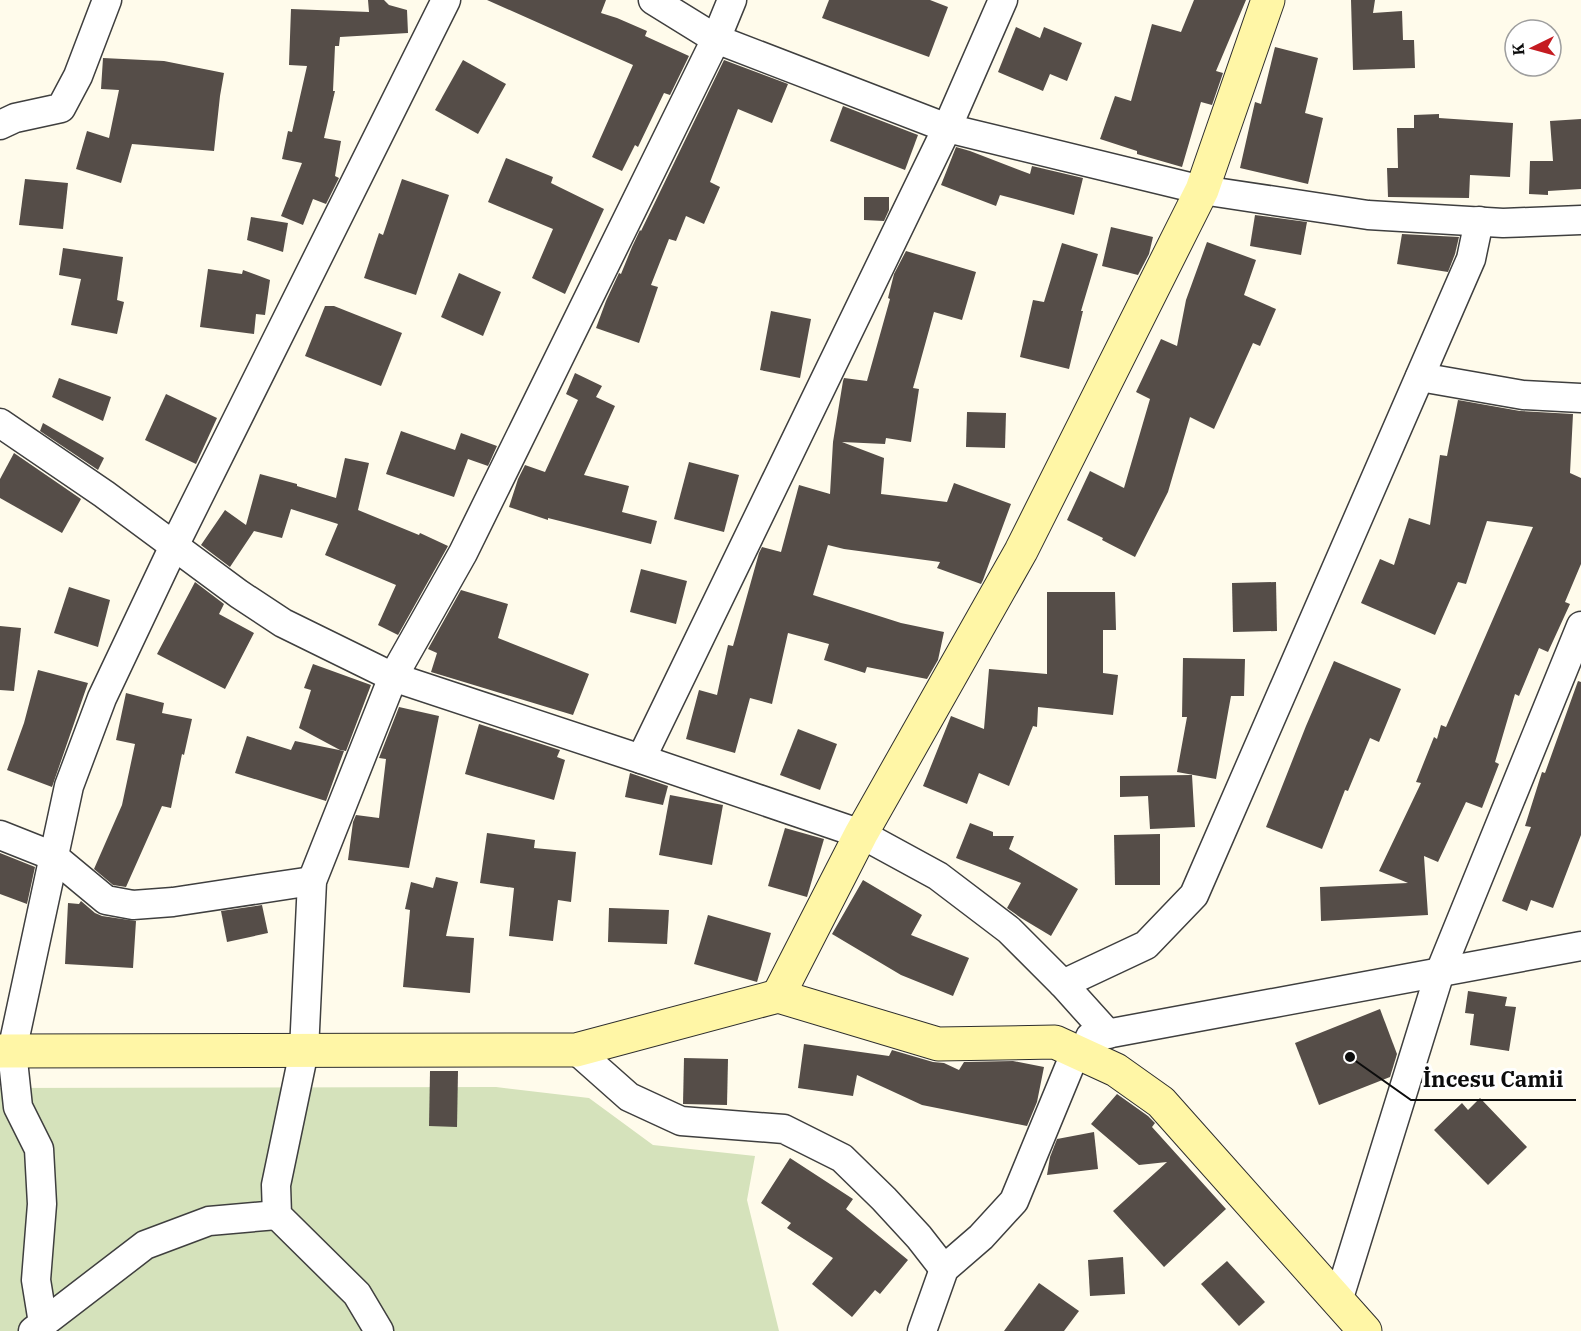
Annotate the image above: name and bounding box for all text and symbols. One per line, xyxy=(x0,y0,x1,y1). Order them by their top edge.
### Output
north arrow xyxy=(1503,18,1563,78)
text: K xyxy=(1507,42,1529,56)
callout: İncesu Camii xyxy=(1411,1060,1576,1100)
text: İncesu Camii xyxy=(1423,1064,1563,1093)

